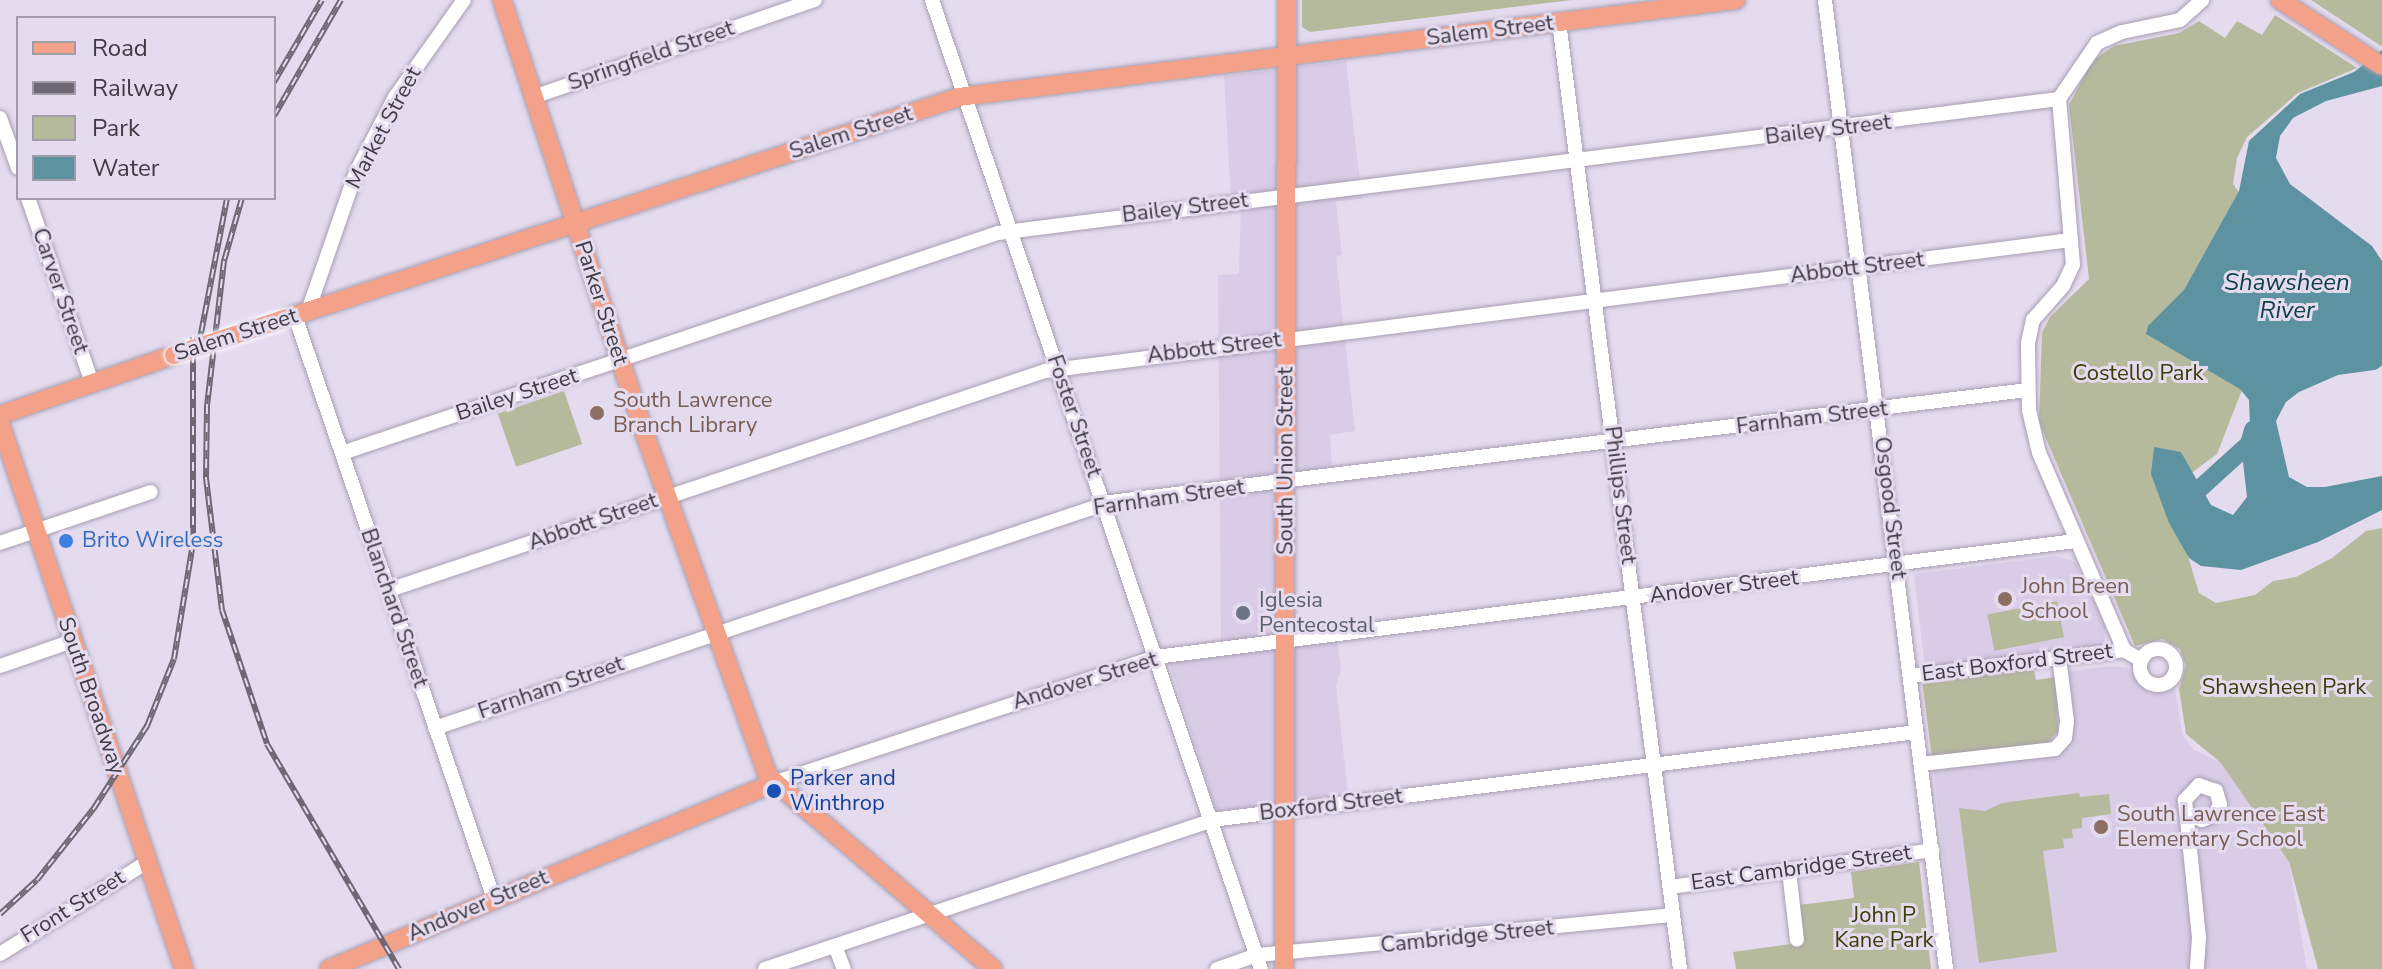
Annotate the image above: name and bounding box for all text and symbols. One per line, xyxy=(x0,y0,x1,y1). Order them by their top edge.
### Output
street label: Salem Street xyxy=(1425,10,1555,52)
street label: Springfield Street xyxy=(565,15,737,97)
legend xyxy=(16,16,276,200)
text: Road xyxy=(92,32,148,64)
street label: Market Street xyxy=(341,63,427,193)
text: Railway xyxy=(92,72,178,104)
street label: Salem Street xyxy=(786,101,916,165)
street label: Bailey Street xyxy=(1764,109,1892,151)
text: Park xyxy=(92,112,140,144)
text: Water xyxy=(92,152,159,184)
street label: Bailey Street xyxy=(1121,187,1249,229)
street label: Carver Street xyxy=(26,225,94,357)
street label: Parker Street xyxy=(569,238,633,368)
street label: Abbott Street xyxy=(1789,247,1925,289)
water label: Shawsheen River xyxy=(2224,269,2350,325)
street label: Salem Street xyxy=(171,303,301,367)
street label: Abbott Street xyxy=(1146,327,1282,369)
street label: Foster Street xyxy=(1041,352,1107,480)
park label: Costello Park xyxy=(2073,361,2203,387)
street label: Bailey Street xyxy=(453,363,581,427)
street label: South Union Street xyxy=(1273,367,1299,555)
place label: South Lawrence Branch Library xyxy=(613,387,773,438)
street label: Farnham Street xyxy=(1735,396,1889,440)
marker: South Lawrence Branch Library xyxy=(588,404,606,422)
street label: Phillips Street xyxy=(1598,425,1642,565)
street label: Osgood Street xyxy=(1868,435,1912,581)
street label: Farnham Street xyxy=(1092,474,1246,522)
street label: Abbott Street xyxy=(525,488,661,556)
street label: Blanchard Street xyxy=(354,525,434,691)
place label: Brito Wireless xyxy=(82,528,223,554)
marker: Brito Wireless xyxy=(57,532,75,550)
street label: Andover Street xyxy=(1648,565,1800,609)
place label: John Breen School xyxy=(2021,573,2130,624)
place label: Iglesia Pentecostal xyxy=(1259,587,1374,638)
marker: John Breen School xyxy=(1996,590,2014,608)
marker: Iglesia Pentecostal xyxy=(1234,604,1252,622)
street label: South Broadway xyxy=(52,614,130,778)
street label: East Boxford Street xyxy=(1920,638,2114,688)
street label: Andover Street xyxy=(1009,646,1161,716)
street label: Farnham Street xyxy=(475,651,627,725)
park label: Shawsheen Park xyxy=(2202,675,2366,701)
place label: Parker and Winthrop xyxy=(790,765,896,816)
marker: Parker and Winthrop xyxy=(765,782,783,800)
street label: Boxford Street xyxy=(1258,783,1404,827)
place label: South Lawrence East Elementary School xyxy=(2117,801,2325,852)
marker: South Lawrence East Elementary School xyxy=(2092,818,2110,836)
street label: East Cambridge Street xyxy=(1689,839,1913,897)
street label: Front Street xyxy=(16,865,130,949)
street label: Andover Street xyxy=(404,865,552,947)
park label: John P Kane Park xyxy=(1834,902,1934,954)
street label: Cambridge Street xyxy=(1379,915,1555,959)

